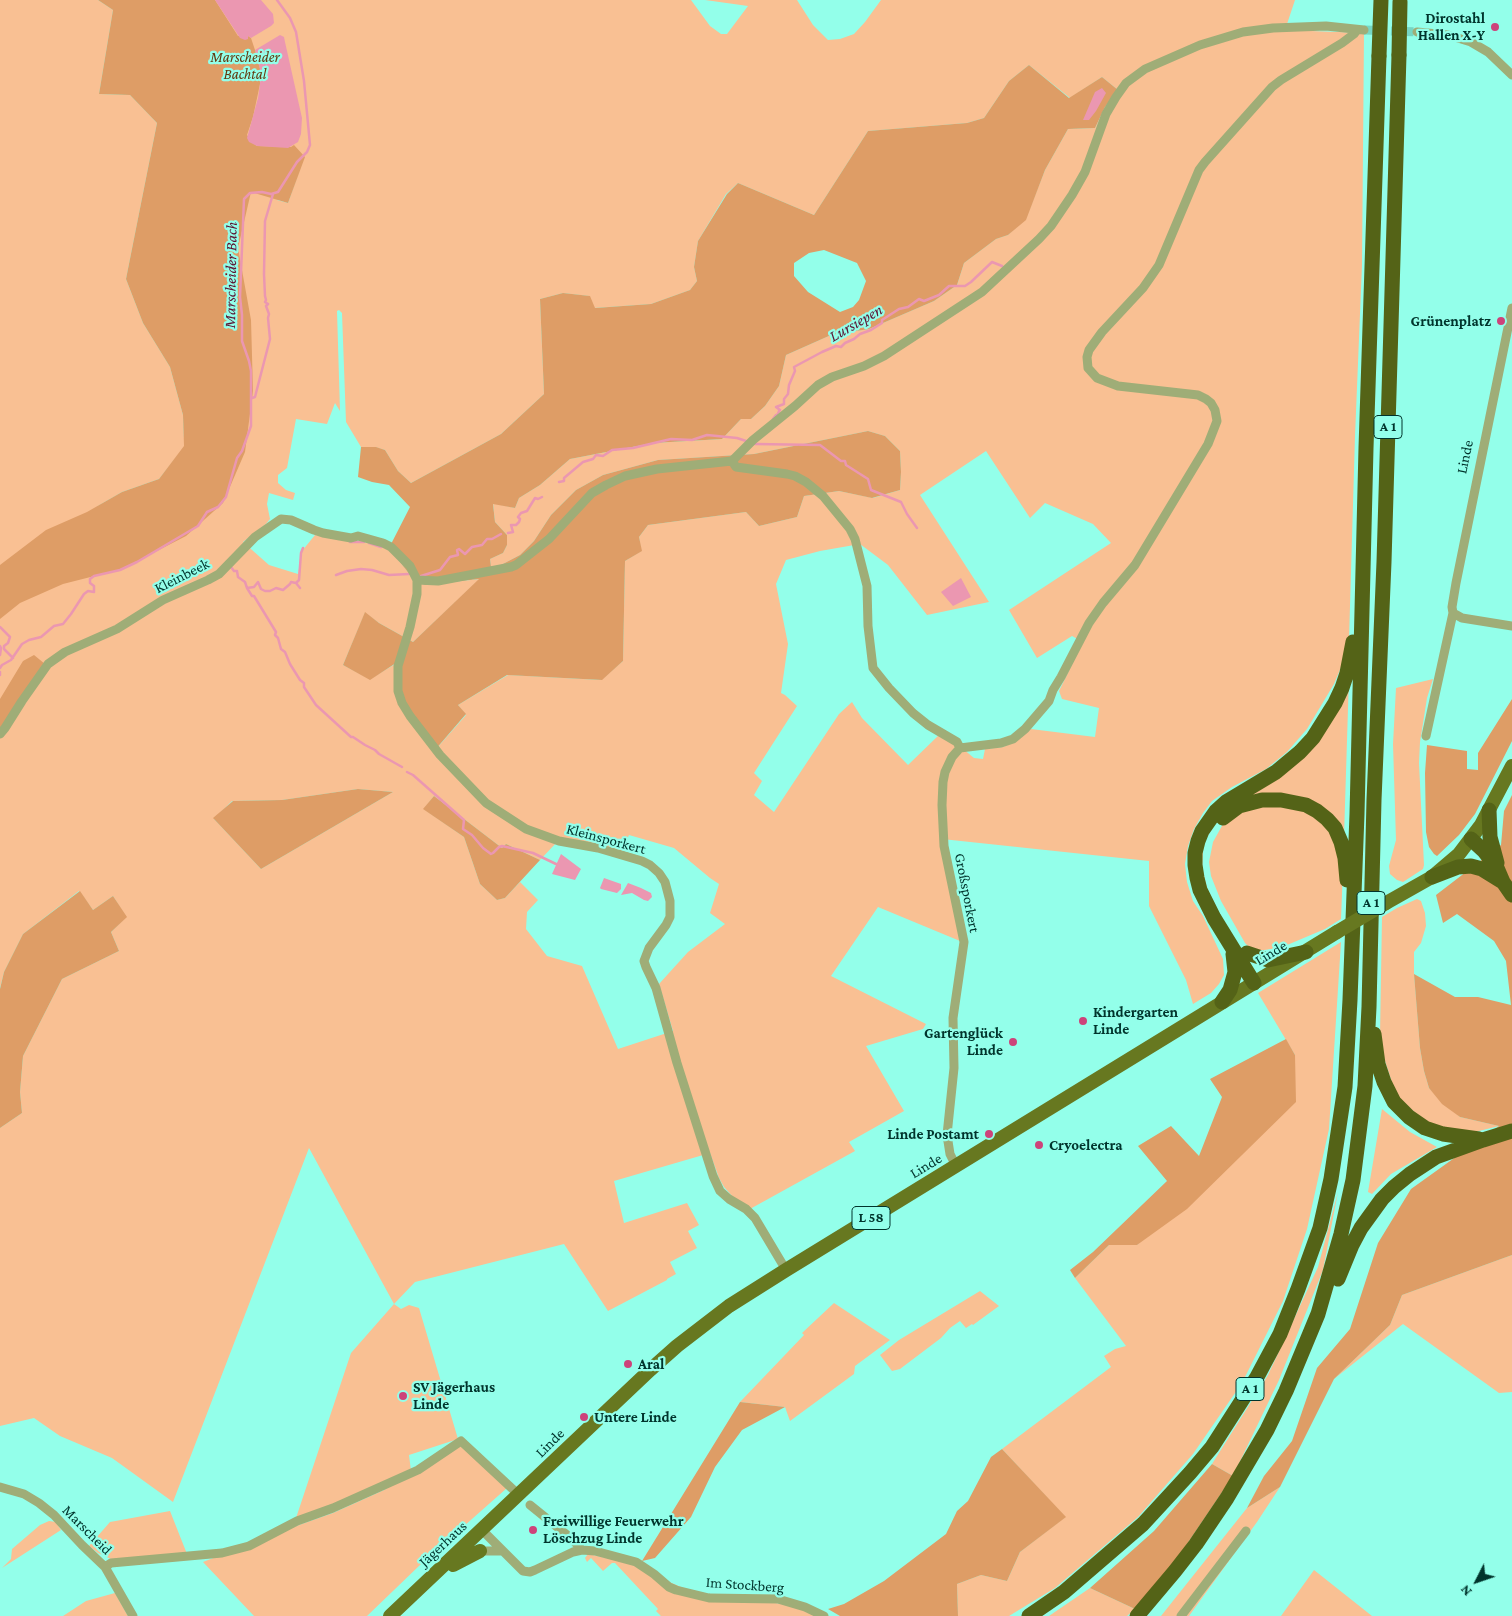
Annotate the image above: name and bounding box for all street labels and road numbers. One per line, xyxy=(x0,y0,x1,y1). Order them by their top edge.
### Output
road number: A 1 xyxy=(1374,416,1402,438)
street label: Linde xyxy=(1453,439,1477,475)
street label: Kleinbeek xyxy=(152,555,212,597)
street label: Kleinsporkert xyxy=(564,820,648,858)
street label: Großsporkert xyxy=(950,852,984,934)
road number: A 1 xyxy=(1357,891,1385,914)
street label: Linde xyxy=(1252,937,1290,969)
street label: Linde xyxy=(907,1150,945,1182)
road number: L 58 xyxy=(852,1206,890,1230)
road number: A 1 xyxy=(1236,1378,1264,1400)
street label: Linde xyxy=(532,1425,568,1461)
street label: Marscheid xyxy=(58,1501,116,1559)
street label: Jägerhaus xyxy=(415,1517,471,1571)
street label: Im Stockberg xyxy=(705,1573,785,1597)

